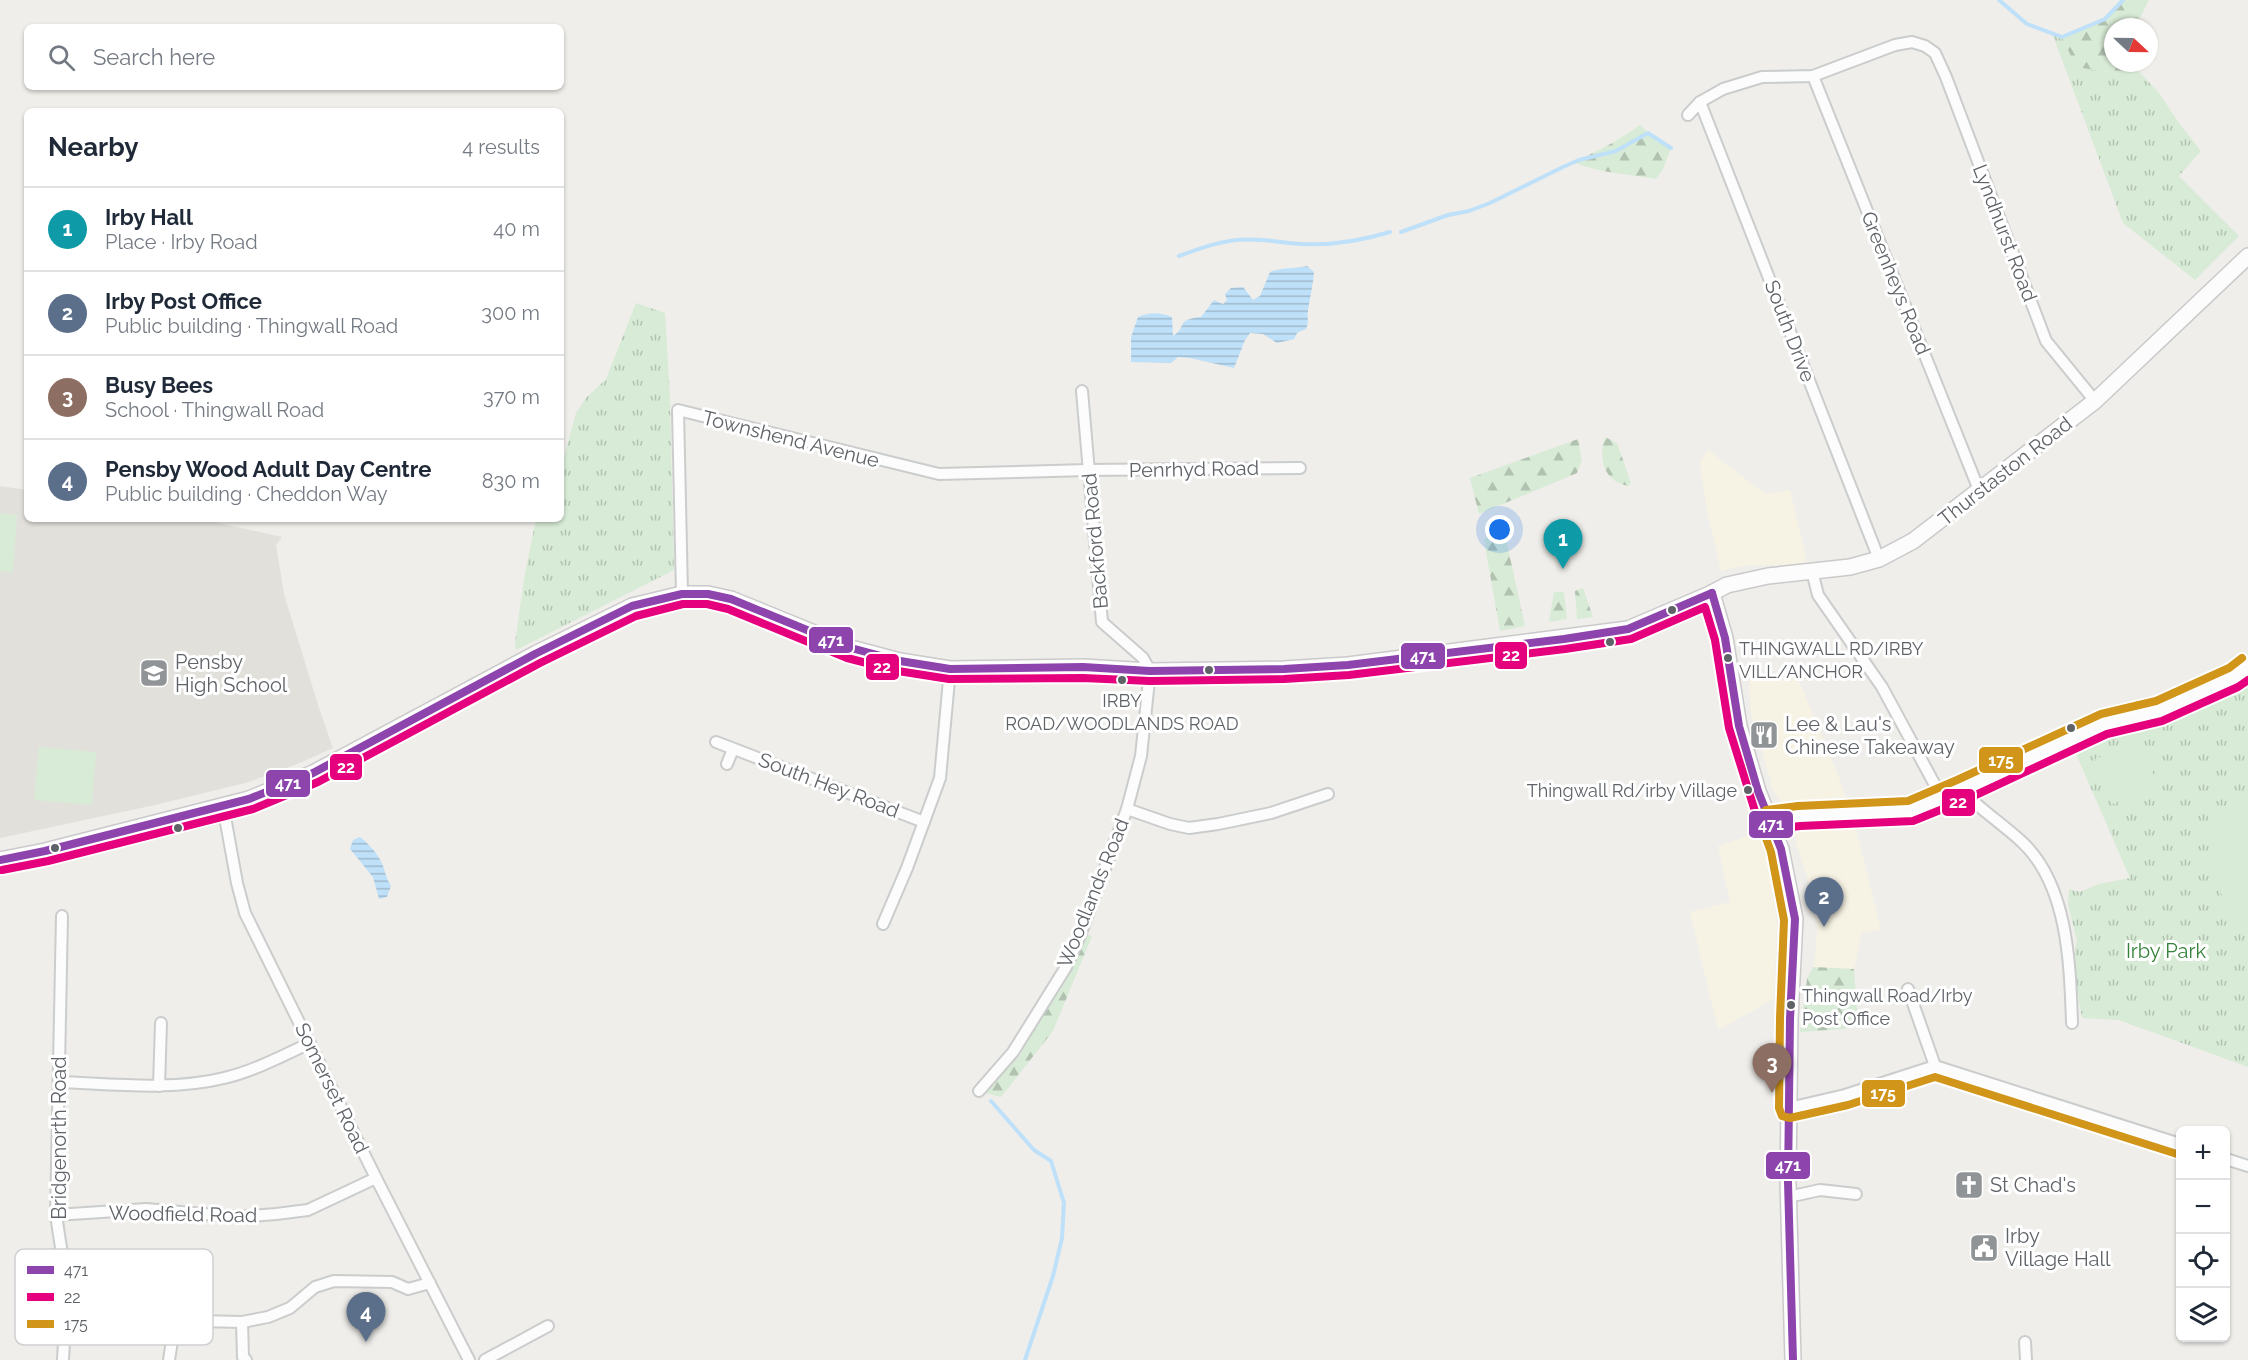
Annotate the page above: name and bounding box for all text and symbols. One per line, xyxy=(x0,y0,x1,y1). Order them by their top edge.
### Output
north arrow xyxy=(2104,18,2158,72)
search box xyxy=(24,24,564,90)
icon: search xyxy=(45,41,78,74)
text: Search here xyxy=(93,44,215,70)
text: Nearby xyxy=(48,132,138,162)
text: 4 results xyxy=(462,135,540,159)
street label: Lyndhurst Road xyxy=(1968,161,2042,305)
text: Irby Hall xyxy=(105,204,193,230)
street label: Greenheys Road xyxy=(1856,208,1936,358)
text: 1 xyxy=(63,217,72,241)
text: 40 m xyxy=(493,217,540,241)
text: Place · Irby Road xyxy=(105,230,258,254)
street label: South Drive xyxy=(1760,277,1820,386)
text: Irby Post Office xyxy=(105,288,262,314)
text: 2 xyxy=(62,301,73,325)
text: 300 m xyxy=(481,301,540,325)
text: Public building · Thingwall Road xyxy=(105,314,398,338)
text: Busy Bees xyxy=(105,372,213,398)
text: 3 xyxy=(62,385,73,409)
text: 370 m xyxy=(483,385,540,409)
text: School · Thingwall Road xyxy=(105,398,324,422)
street label: Townshend Avenue xyxy=(700,405,882,473)
street label: Thurstaston Road xyxy=(1933,411,2077,531)
text: Pensby Wood Adult Day Centre xyxy=(105,456,431,482)
street label: Penrhyd Road xyxy=(1129,456,1259,482)
text: 4 xyxy=(62,469,73,493)
text: 830 m xyxy=(482,469,540,493)
street label: Backford Road xyxy=(1077,472,1113,610)
text: Public building · Cheddon Way xyxy=(105,482,388,506)
your location xyxy=(1485,515,1514,544)
pin: 1 xyxy=(1544,520,1582,569)
unlabelled marker xyxy=(1666,604,1678,616)
line badge: 471 xyxy=(808,626,854,654)
text: 471 xyxy=(818,631,844,650)
unlabelled marker xyxy=(1604,636,1616,648)
place label: THINGWALL RD/IRBY VILL/ANCHOR xyxy=(1739,638,1924,682)
line badge: 22 xyxy=(1494,641,1528,670)
line badge: 471 xyxy=(1400,642,1446,670)
text: 22 xyxy=(1502,646,1520,665)
text: 471 xyxy=(1410,647,1436,666)
place label: Pensby High School xyxy=(175,650,288,697)
marker: THINGWALL RD/IRBY VILL/ANCHOR xyxy=(1722,652,1734,664)
line badge: 22 xyxy=(865,653,900,681)
school or university icon: Pensby High School xyxy=(138,657,170,689)
text: 22 xyxy=(873,658,891,677)
unlabelled marker xyxy=(1203,664,1215,676)
marker: IRBY ROAD/WOODLANDS ROAD xyxy=(1116,674,1128,686)
place label: IRBY ROAD/WOODLANDS ROAD xyxy=(1005,690,1239,734)
place label: Lee & Lau's Chinese Takeaway xyxy=(1785,712,1955,759)
restaurant icon: Lee & Lau's Chinese Takeaway xyxy=(1748,719,1780,751)
unlabelled marker xyxy=(2065,722,2077,734)
line badge: 175 xyxy=(1978,746,2024,774)
street label: South Hey Road xyxy=(755,747,903,823)
text: 175 xyxy=(1988,751,2014,770)
line badge: 22 xyxy=(329,753,363,781)
text: 22 xyxy=(337,758,355,777)
line badge: 471 xyxy=(265,769,311,798)
text: 471 xyxy=(275,774,301,793)
place label: Thingwall Rd/irby Village xyxy=(1527,780,1737,801)
marker: Thingwall Rd/irby Village xyxy=(1742,784,1754,796)
line badge: 22 xyxy=(1941,788,1976,817)
text: 22 xyxy=(1949,793,1967,812)
line badge: 471 xyxy=(1748,810,1794,839)
street label: Woodlands Road xyxy=(1052,815,1134,971)
text: 471 xyxy=(1758,815,1784,834)
unlabelled marker xyxy=(172,822,184,834)
unlabelled marker xyxy=(49,842,61,854)
pin: 2 xyxy=(1804,878,1844,927)
park label: Irby Park xyxy=(2126,939,2206,963)
place label: Thingwall Road/Irby Post Office xyxy=(1802,985,1973,1029)
marker: Thingwall Road/Irby Post Office xyxy=(1785,999,1797,1011)
street label: Somerset Road xyxy=(290,1019,374,1157)
pin: 3 xyxy=(1752,1044,1792,1093)
street label: Bridgenorth Road xyxy=(47,1056,71,1220)
line badge: 175 xyxy=(1861,1079,1906,1108)
text: 175 xyxy=(1870,1084,1896,1103)
map controls xyxy=(2176,1126,2230,1342)
button: + xyxy=(2176,1126,2230,1180)
line badge: 471 xyxy=(1765,1151,1811,1180)
text: 471 xyxy=(1775,1156,1801,1175)
church icon: St Chad's xyxy=(1953,1169,1985,1201)
place label: St Chad's xyxy=(1990,1173,2076,1197)
button: − xyxy=(2176,1180,2230,1234)
street label: Woodfield Road xyxy=(108,1201,258,1227)
place label: Irby Village Hall xyxy=(2005,1224,2111,1271)
public building icon: Irby Village Hall xyxy=(1968,1232,2000,1264)
button: locate xyxy=(2176,1234,2230,1288)
legend xyxy=(15,1249,213,1345)
text: 471 xyxy=(64,1261,88,1280)
text: 22 xyxy=(64,1288,81,1307)
button: layers xyxy=(2176,1288,2230,1342)
pin: 4 xyxy=(346,1292,386,1342)
text: 175 xyxy=(64,1315,88,1334)

